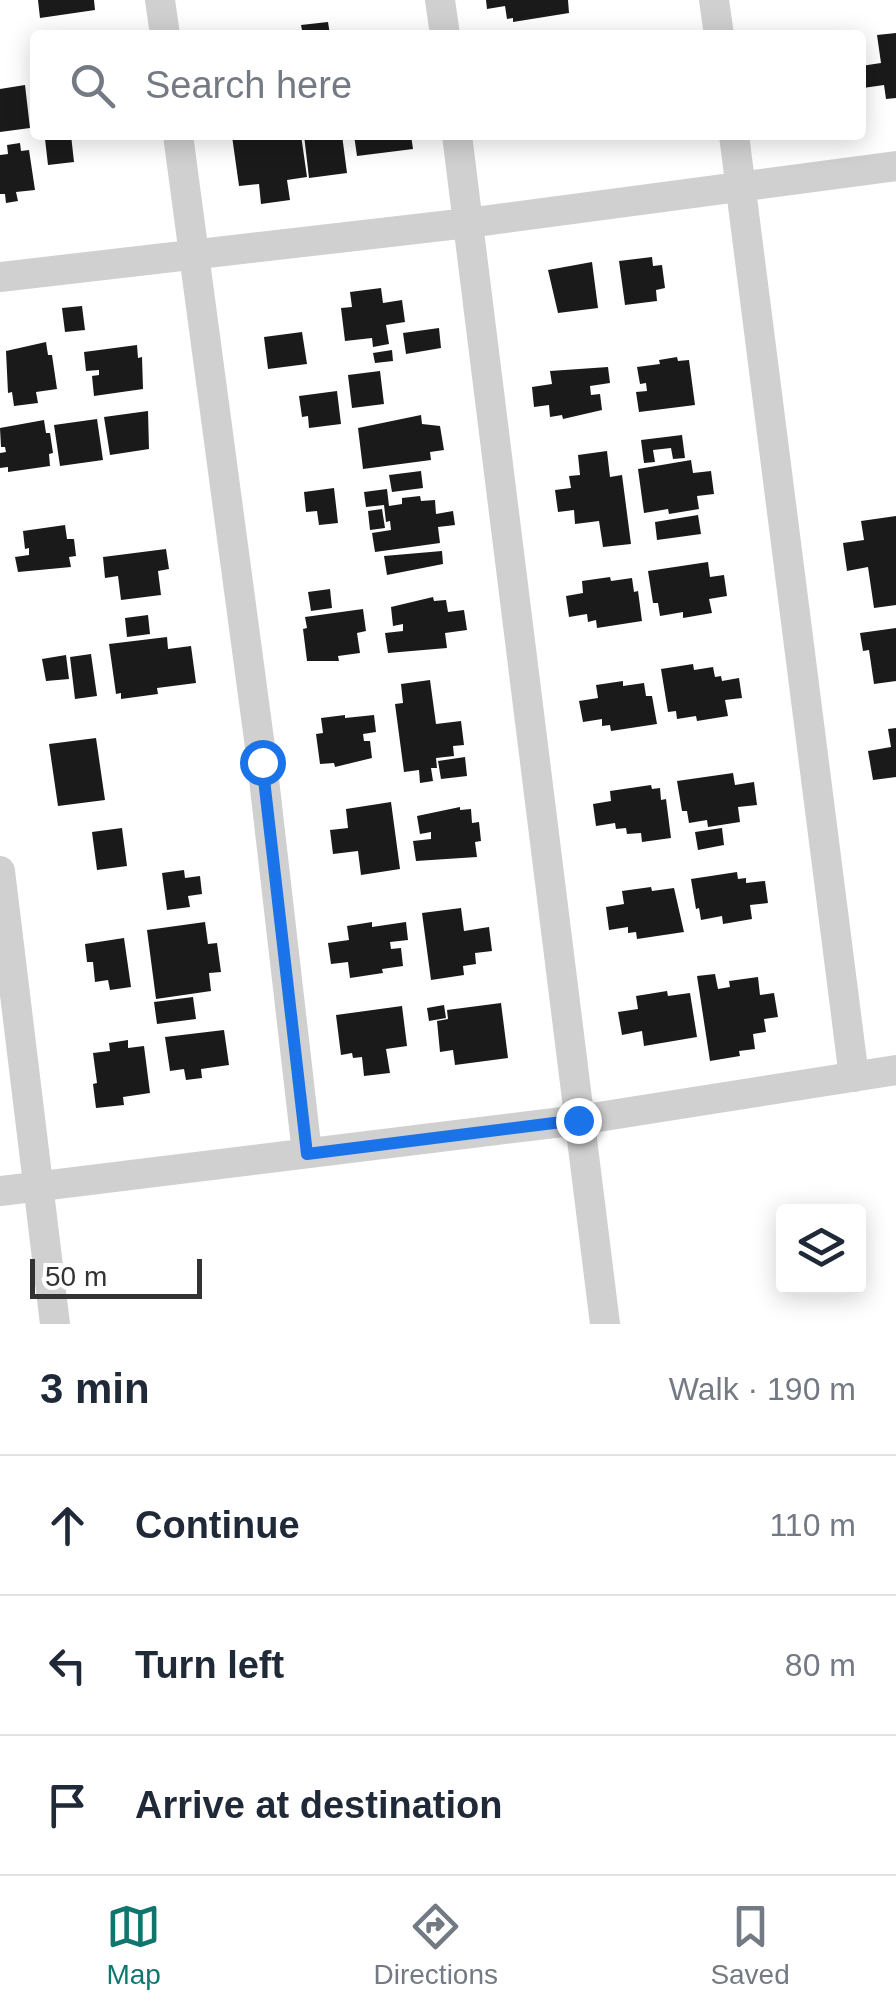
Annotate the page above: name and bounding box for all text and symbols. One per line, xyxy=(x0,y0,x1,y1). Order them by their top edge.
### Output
search box xyxy=(30,30,866,140)
icon: search xyxy=(65,58,120,113)
text: Search here xyxy=(145,64,352,106)
route start xyxy=(240,740,286,786)
route end xyxy=(556,1098,602,1144)
map controls xyxy=(776,1204,866,1294)
button: layers xyxy=(776,1204,866,1294)
scale bar xyxy=(30,1254,202,1298)
text: 50 m xyxy=(45,1261,107,1292)
text: 3 min xyxy=(40,1365,150,1412)
text: Walk · 190 m xyxy=(669,1371,856,1407)
icon: ahead xyxy=(40,1498,95,1553)
text: Continue xyxy=(135,1504,300,1546)
text: 110 m xyxy=(769,1507,856,1543)
icon: left xyxy=(40,1638,95,1693)
text: Turn left xyxy=(135,1644,284,1686)
text: 80 m xyxy=(785,1647,856,1683)
icon: arrive xyxy=(40,1778,95,1833)
text: Arrive at destination xyxy=(135,1784,502,1826)
tab: Map xyxy=(106,1899,161,1991)
tab: Directions xyxy=(374,1899,498,1991)
tab: Saved xyxy=(710,1899,790,1991)

